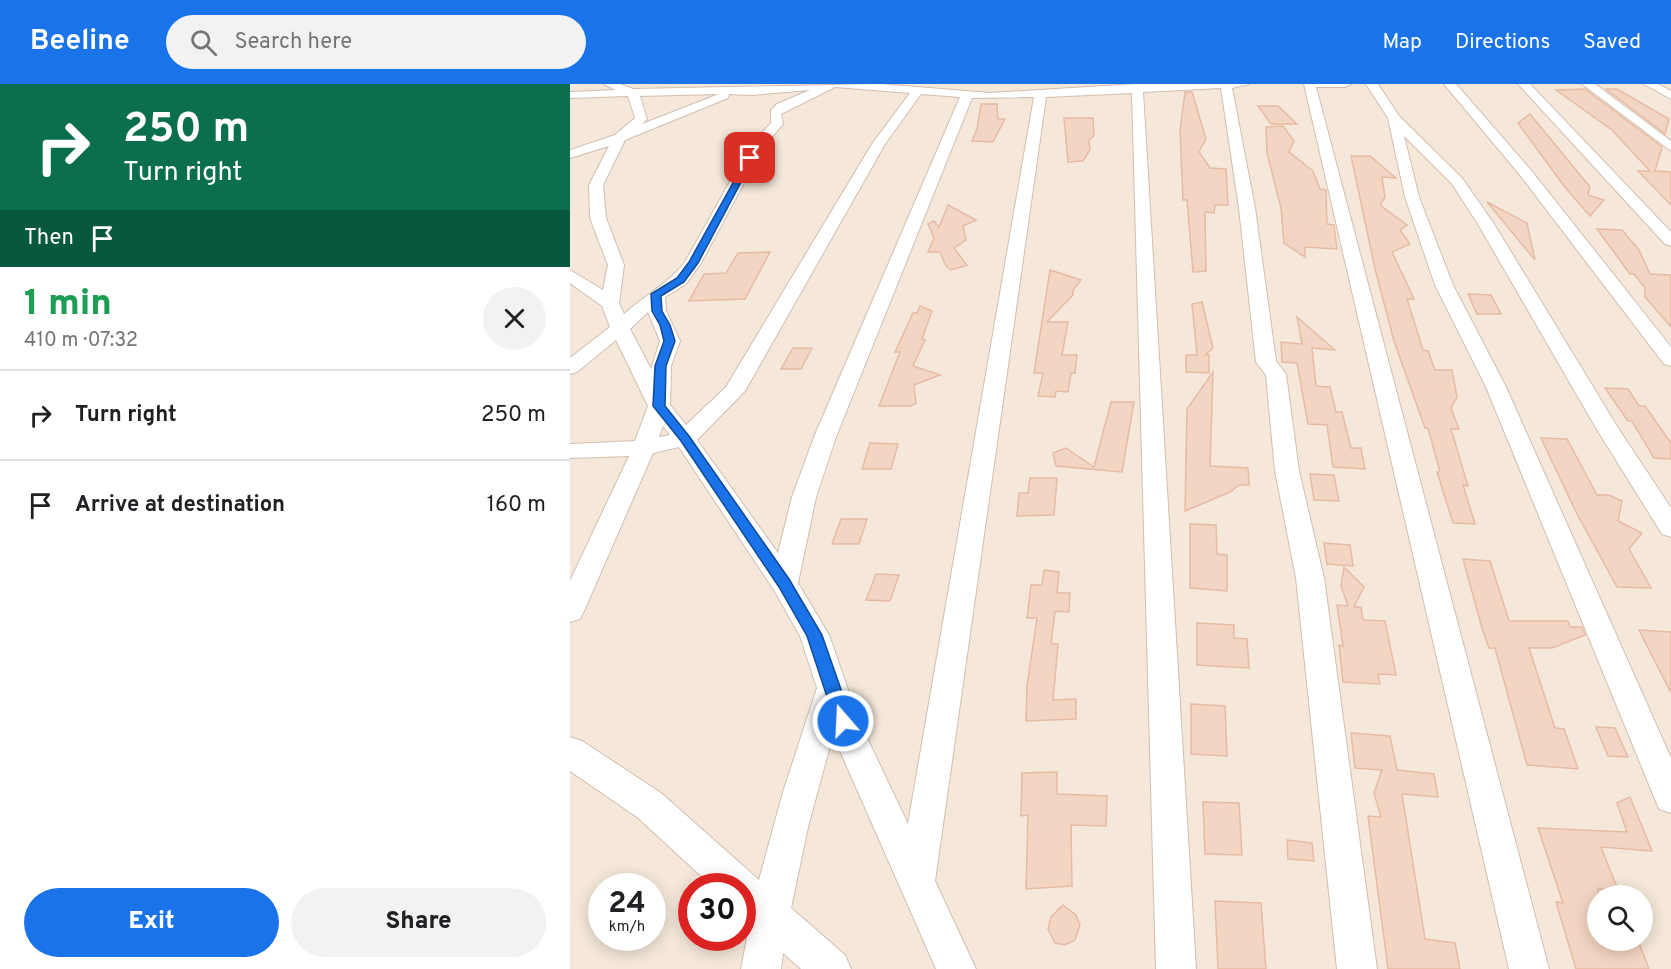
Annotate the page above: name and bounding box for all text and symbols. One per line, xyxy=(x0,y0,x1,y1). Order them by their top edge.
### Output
search box xyxy=(166,15,586,69)
text: Beeline xyxy=(30,24,130,60)
icon: search xyxy=(187,26,220,59)
text: Search here xyxy=(235,29,352,56)
text: Map xyxy=(1382,29,1422,56)
text: Directions xyxy=(1455,29,1550,56)
text: Saved xyxy=(1583,29,1641,56)
text: 250 m xyxy=(123,104,249,157)
icon: right xyxy=(24,108,102,186)
pin xyxy=(724,132,775,183)
icon: arrive xyxy=(733,141,766,174)
text: Turn right xyxy=(123,156,242,190)
icon: arrive xyxy=(86,222,119,255)
text: Then xyxy=(24,225,74,252)
text: 1 min xyxy=(24,282,112,328)
button: close xyxy=(483,287,546,350)
text: 410 m · 07:32 xyxy=(24,328,138,354)
icon: right xyxy=(24,399,57,432)
text: Turn right xyxy=(75,402,177,429)
text: 250 m xyxy=(481,402,546,429)
icon: arrive xyxy=(24,489,57,522)
text: Arrive at destination xyxy=(75,492,285,519)
text: 160 m xyxy=(487,492,546,519)
position arrow xyxy=(811,689,875,753)
speed limit sign: 30 xyxy=(678,873,756,951)
map controls xyxy=(1587,885,1653,951)
button: search xyxy=(1587,885,1653,951)
text: 24 xyxy=(608,886,646,923)
button: Exit xyxy=(24,888,279,957)
button: Share xyxy=(291,888,546,957)
text: km/h xyxy=(609,918,645,937)

